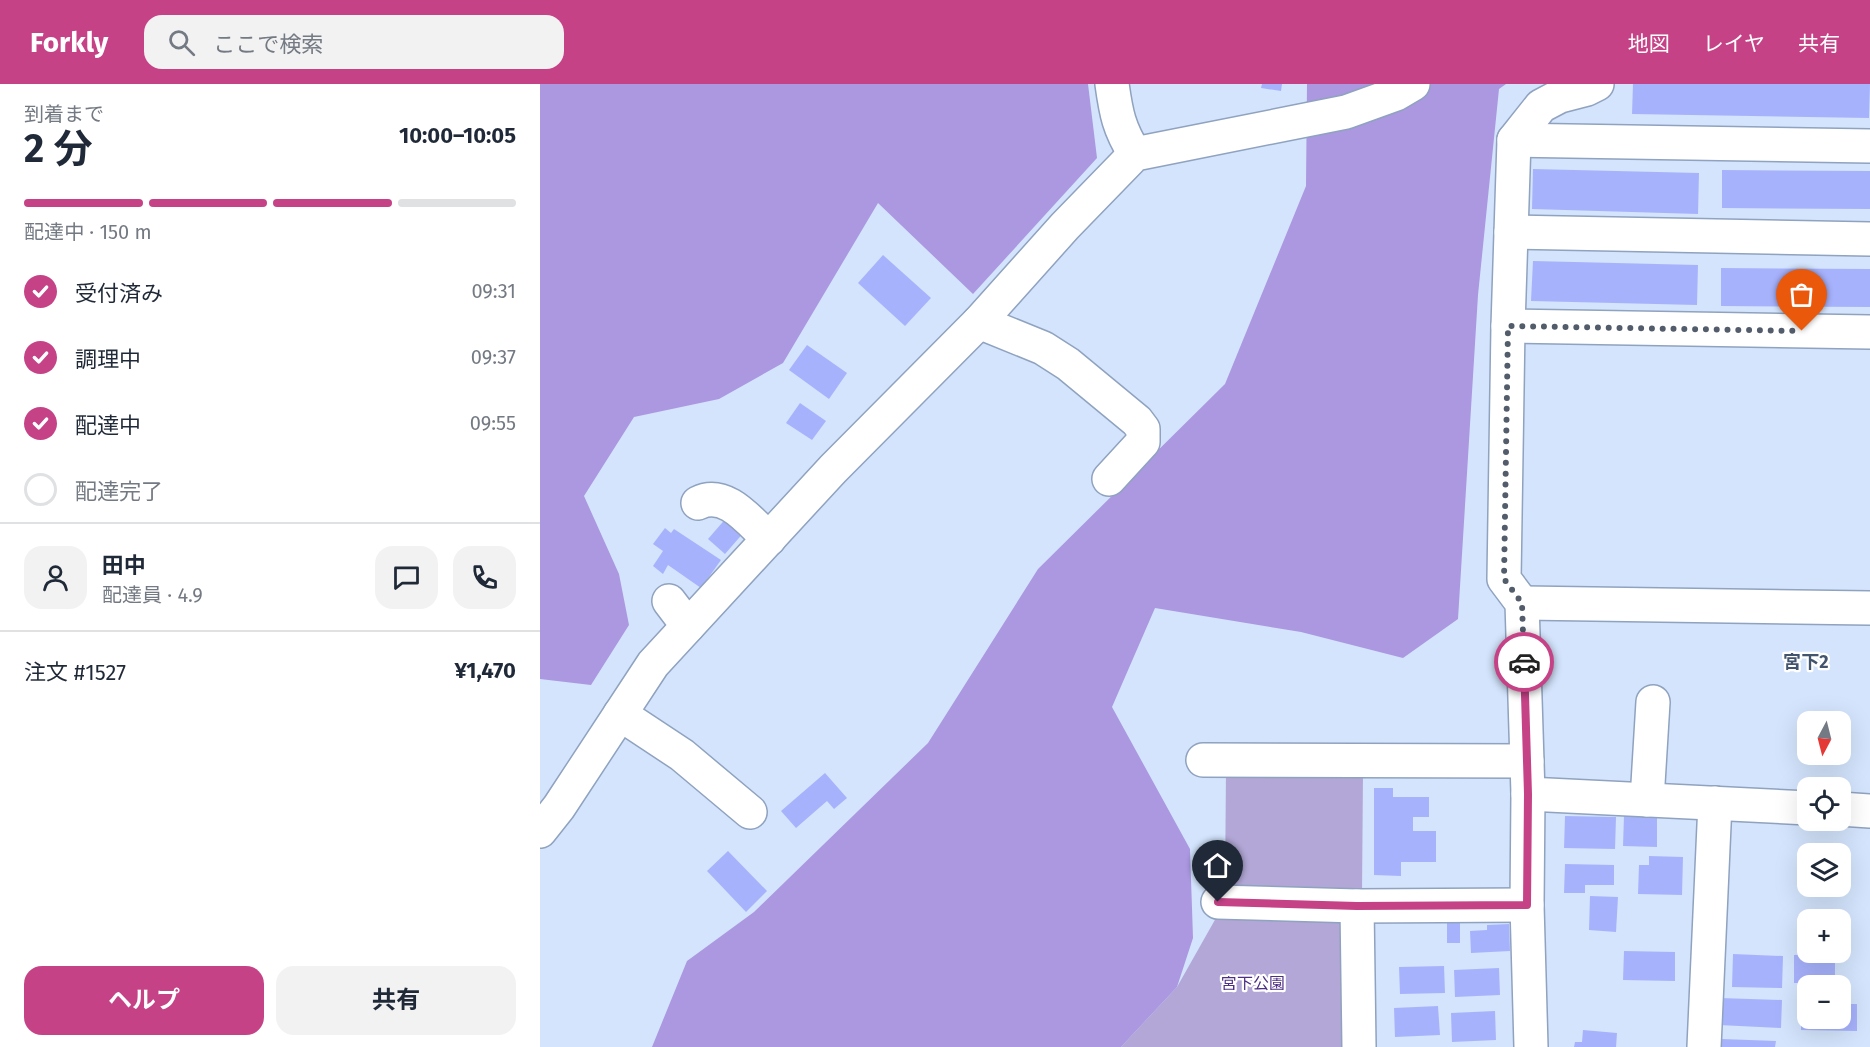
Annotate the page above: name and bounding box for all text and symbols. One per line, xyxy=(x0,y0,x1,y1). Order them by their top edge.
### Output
search box xyxy=(144,15,564,69)
text: Forkly xyxy=(30,26,108,59)
icon: search xyxy=(165,26,198,59)
text: ここで検索 xyxy=(213,31,323,58)
text: 地図 xyxy=(1628,31,1670,57)
text: レイヤ xyxy=(1703,31,1765,57)
text: 共有 xyxy=(1798,31,1840,57)
text: 到着まで xyxy=(24,102,104,126)
text: 10:00–10:05 xyxy=(399,122,516,149)
text: 2 分 xyxy=(24,126,92,172)
text: 配達中 · 150 m xyxy=(24,220,152,244)
pin xyxy=(1776,269,1827,331)
icon: check xyxy=(24,275,57,308)
icon: bag xyxy=(1785,278,1818,311)
text: 09:31 xyxy=(471,279,516,303)
text: 受付済み xyxy=(75,280,163,307)
icon: check xyxy=(24,341,57,374)
text: 09:37 xyxy=(471,345,516,369)
text: 調理中 xyxy=(75,346,141,373)
icon: check xyxy=(24,407,57,440)
text: 09:55 xyxy=(470,411,516,435)
text: 配達中 xyxy=(75,412,141,439)
text: 配達完了 xyxy=(75,478,163,505)
button: person xyxy=(24,546,87,609)
button: chat xyxy=(375,546,438,609)
button: phone xyxy=(453,546,516,609)
text: 田中 xyxy=(102,552,146,579)
text: 配達員 · 4.9 xyxy=(102,583,203,607)
courier xyxy=(1494,632,1554,692)
icon: car xyxy=(1508,646,1541,679)
district label: 宮下2 xyxy=(1783,651,1829,673)
text: ¥1,470 xyxy=(454,657,516,684)
text: 注文 #1527 xyxy=(24,659,126,686)
north arrow xyxy=(1797,711,1851,765)
map controls xyxy=(1797,711,1851,1029)
button: locate xyxy=(1797,777,1851,831)
pin xyxy=(1192,840,1243,902)
button: layers xyxy=(1797,843,1851,897)
icon: home xyxy=(1201,849,1234,882)
button: + xyxy=(1797,909,1851,963)
button: ヘルプ xyxy=(24,966,264,1035)
button: 共有 xyxy=(276,966,516,1035)
park label: 宮下公園 xyxy=(1221,974,1285,993)
button: − xyxy=(1797,975,1851,1029)

